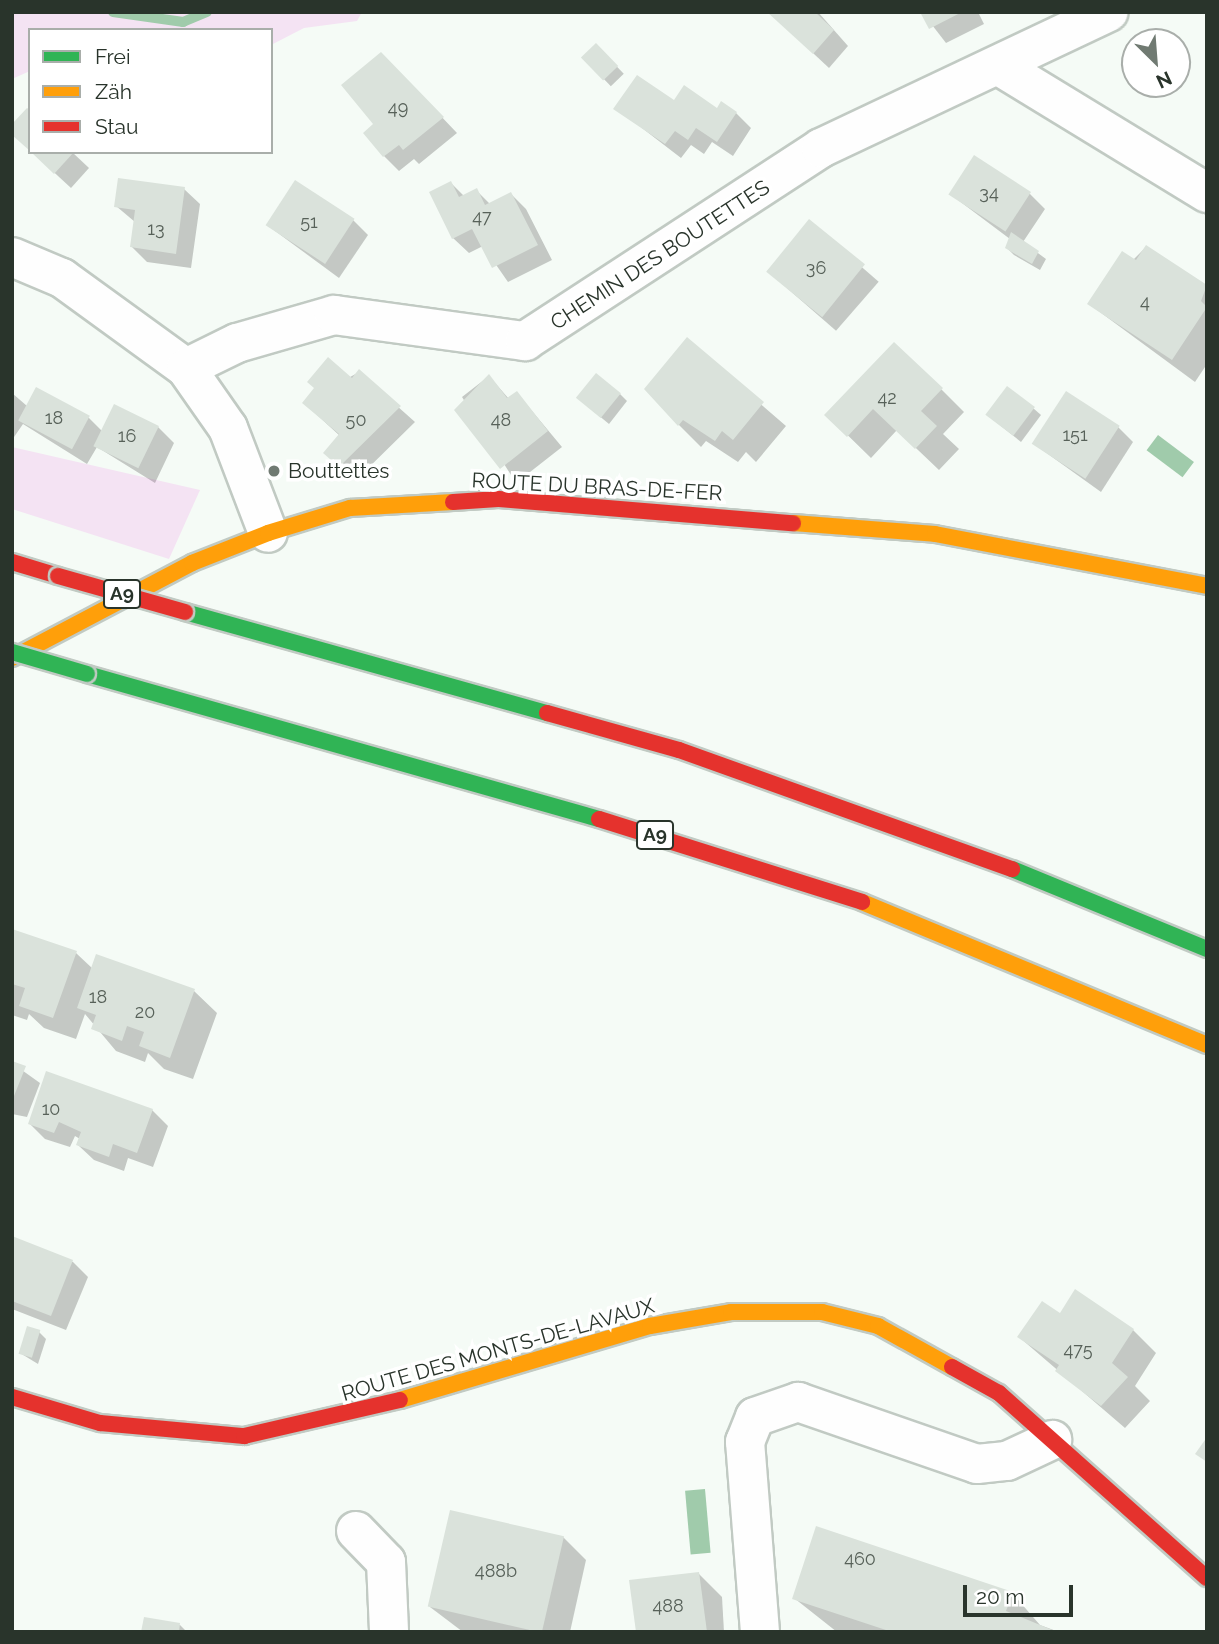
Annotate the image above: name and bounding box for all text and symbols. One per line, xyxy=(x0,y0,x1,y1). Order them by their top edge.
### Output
legend xyxy=(28,28,273,154)
north arrow xyxy=(1121,28,1191,98)
text: Frei xyxy=(95,44,131,69)
text: N xyxy=(1153,67,1175,93)
text: Zäh xyxy=(95,79,132,104)
house number: 49 xyxy=(388,97,408,119)
text: Stau xyxy=(95,114,139,139)
street label: CHEMIN DES BOUTETTES xyxy=(546,175,774,335)
house number: 34 xyxy=(979,182,999,204)
house number: 47 xyxy=(472,206,492,228)
house number: 51 xyxy=(300,211,318,233)
house number: 13 xyxy=(147,218,165,240)
house number: 36 xyxy=(806,257,826,279)
house number: 4 xyxy=(1140,291,1150,313)
house number: 42 xyxy=(877,387,897,409)
house number: 18 xyxy=(45,407,63,429)
house number: 50 xyxy=(346,409,366,431)
house number: 48 xyxy=(491,409,511,431)
house number: 151 xyxy=(1062,424,1088,446)
house number: 16 xyxy=(118,425,136,447)
place label: Bouttettes xyxy=(288,458,389,484)
marker: Bouttettes xyxy=(266,463,282,479)
street label: ROUTE DU BRAS-DE-FER xyxy=(471,468,723,506)
road number: A9 xyxy=(103,579,141,610)
road number: A9 xyxy=(636,820,674,850)
house number: 18 xyxy=(89,986,107,1008)
house number: 20 xyxy=(135,1001,155,1023)
house number: 10 xyxy=(42,1098,60,1120)
street label: ROUTE DES MONTS-DE-LAVAUX xyxy=(339,1293,657,1407)
house number: 475 xyxy=(1064,1339,1092,1361)
house number: 460 xyxy=(844,1548,876,1570)
house number: 488b xyxy=(475,1560,517,1582)
scale bar xyxy=(967,1570,1077,1614)
text: 20 m xyxy=(976,1584,1024,1609)
house number: 488 xyxy=(652,1595,684,1617)

